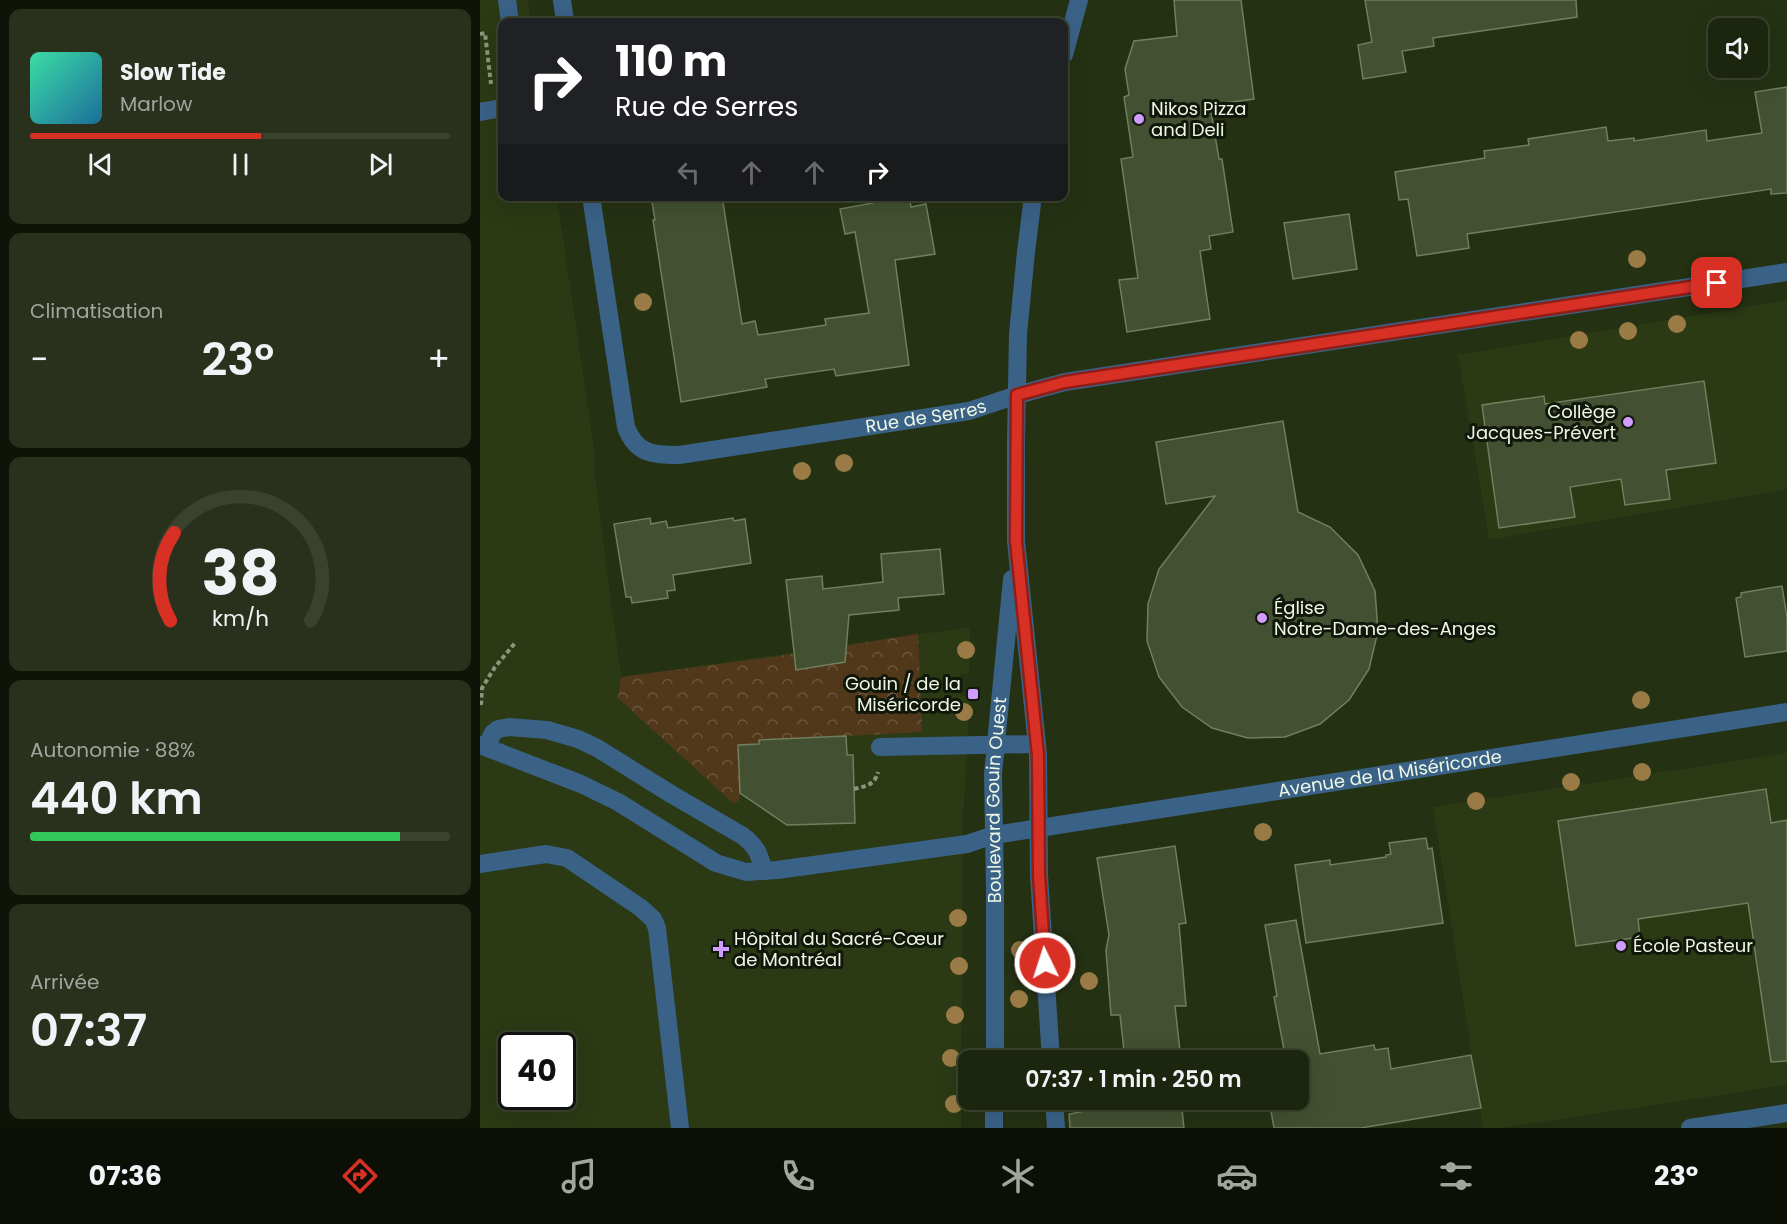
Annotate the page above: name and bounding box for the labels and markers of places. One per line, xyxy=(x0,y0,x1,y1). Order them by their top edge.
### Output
place label: Nikos Pizza and Deli xyxy=(1151,96,1246,142)
marker: Nikos Pizza and Deli xyxy=(1132,112,1146,126)
pin xyxy=(1691,257,1742,308)
place label: Collège Jacques-Prévert xyxy=(1466,399,1616,445)
marker: Collège Jacques-Prévert xyxy=(1621,415,1635,429)
place label: Église Notre-Dame-des-Anges xyxy=(1274,595,1496,641)
marker: Église Notre-Dame-des-Anges xyxy=(1255,611,1269,625)
place label: Gouin / de la Miséricorde xyxy=(845,671,961,717)
marker: Gouin / de la Miséricorde xyxy=(966,687,980,701)
place label: Hôpital du Sacré-Cœur de Montréal xyxy=(734,926,944,972)
place label: École Pasteur xyxy=(1633,933,1753,958)
marker: École Pasteur xyxy=(1614,939,1628,953)
marker: Hôpital du Sacré-Cœur de Montréal xyxy=(712,940,730,958)

